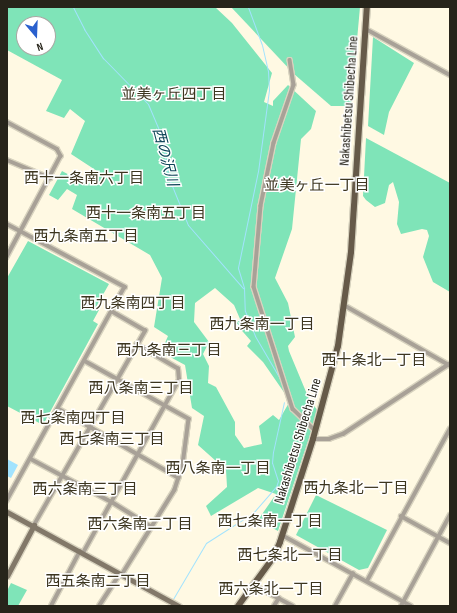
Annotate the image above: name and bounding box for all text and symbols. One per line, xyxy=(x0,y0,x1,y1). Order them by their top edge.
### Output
north arrow xyxy=(16,16,56,56)
street label: Nakashibetsu Shibecha Line xyxy=(336,35,362,167)
text: N xyxy=(35,40,45,54)
district label: 並美ヶ丘四丁目 xyxy=(122,86,226,104)
water label: 西の沢川 xyxy=(149,126,181,188)
district label: 西十一条南六丁目 xyxy=(24,170,144,188)
district label: 並美ヶ丘一丁目 xyxy=(265,177,369,195)
district label: 西十一条南五丁目 xyxy=(86,205,206,223)
district label: 西九条南五丁目 xyxy=(34,228,138,246)
district label: 西九条南四丁目 xyxy=(81,295,185,313)
district label: 西九条南一丁目 xyxy=(210,316,314,334)
district label: 西九条南三丁目 xyxy=(117,342,221,360)
district label: 西十条北一丁目 xyxy=(322,352,426,370)
street label: Nakashibetsu Shibecha Line xyxy=(271,376,325,506)
district label: 西八条南三丁目 xyxy=(89,380,193,398)
district label: 西七条南四丁目 xyxy=(21,410,125,428)
district label: 西七条南三丁目 xyxy=(60,431,164,449)
district label: 西八条南一丁目 xyxy=(166,460,270,478)
district label: 西九条北一丁目 xyxy=(304,480,408,498)
district label: 西六条南三丁目 xyxy=(33,481,137,499)
district label: 西七条南一丁目 xyxy=(218,513,322,531)
district label: 西六条南二丁目 xyxy=(88,516,192,534)
district label: 西七条北一丁目 xyxy=(238,547,342,565)
district label: 西五条南二丁目 xyxy=(46,573,150,591)
district label: 西六条北一丁目 xyxy=(219,581,323,599)

